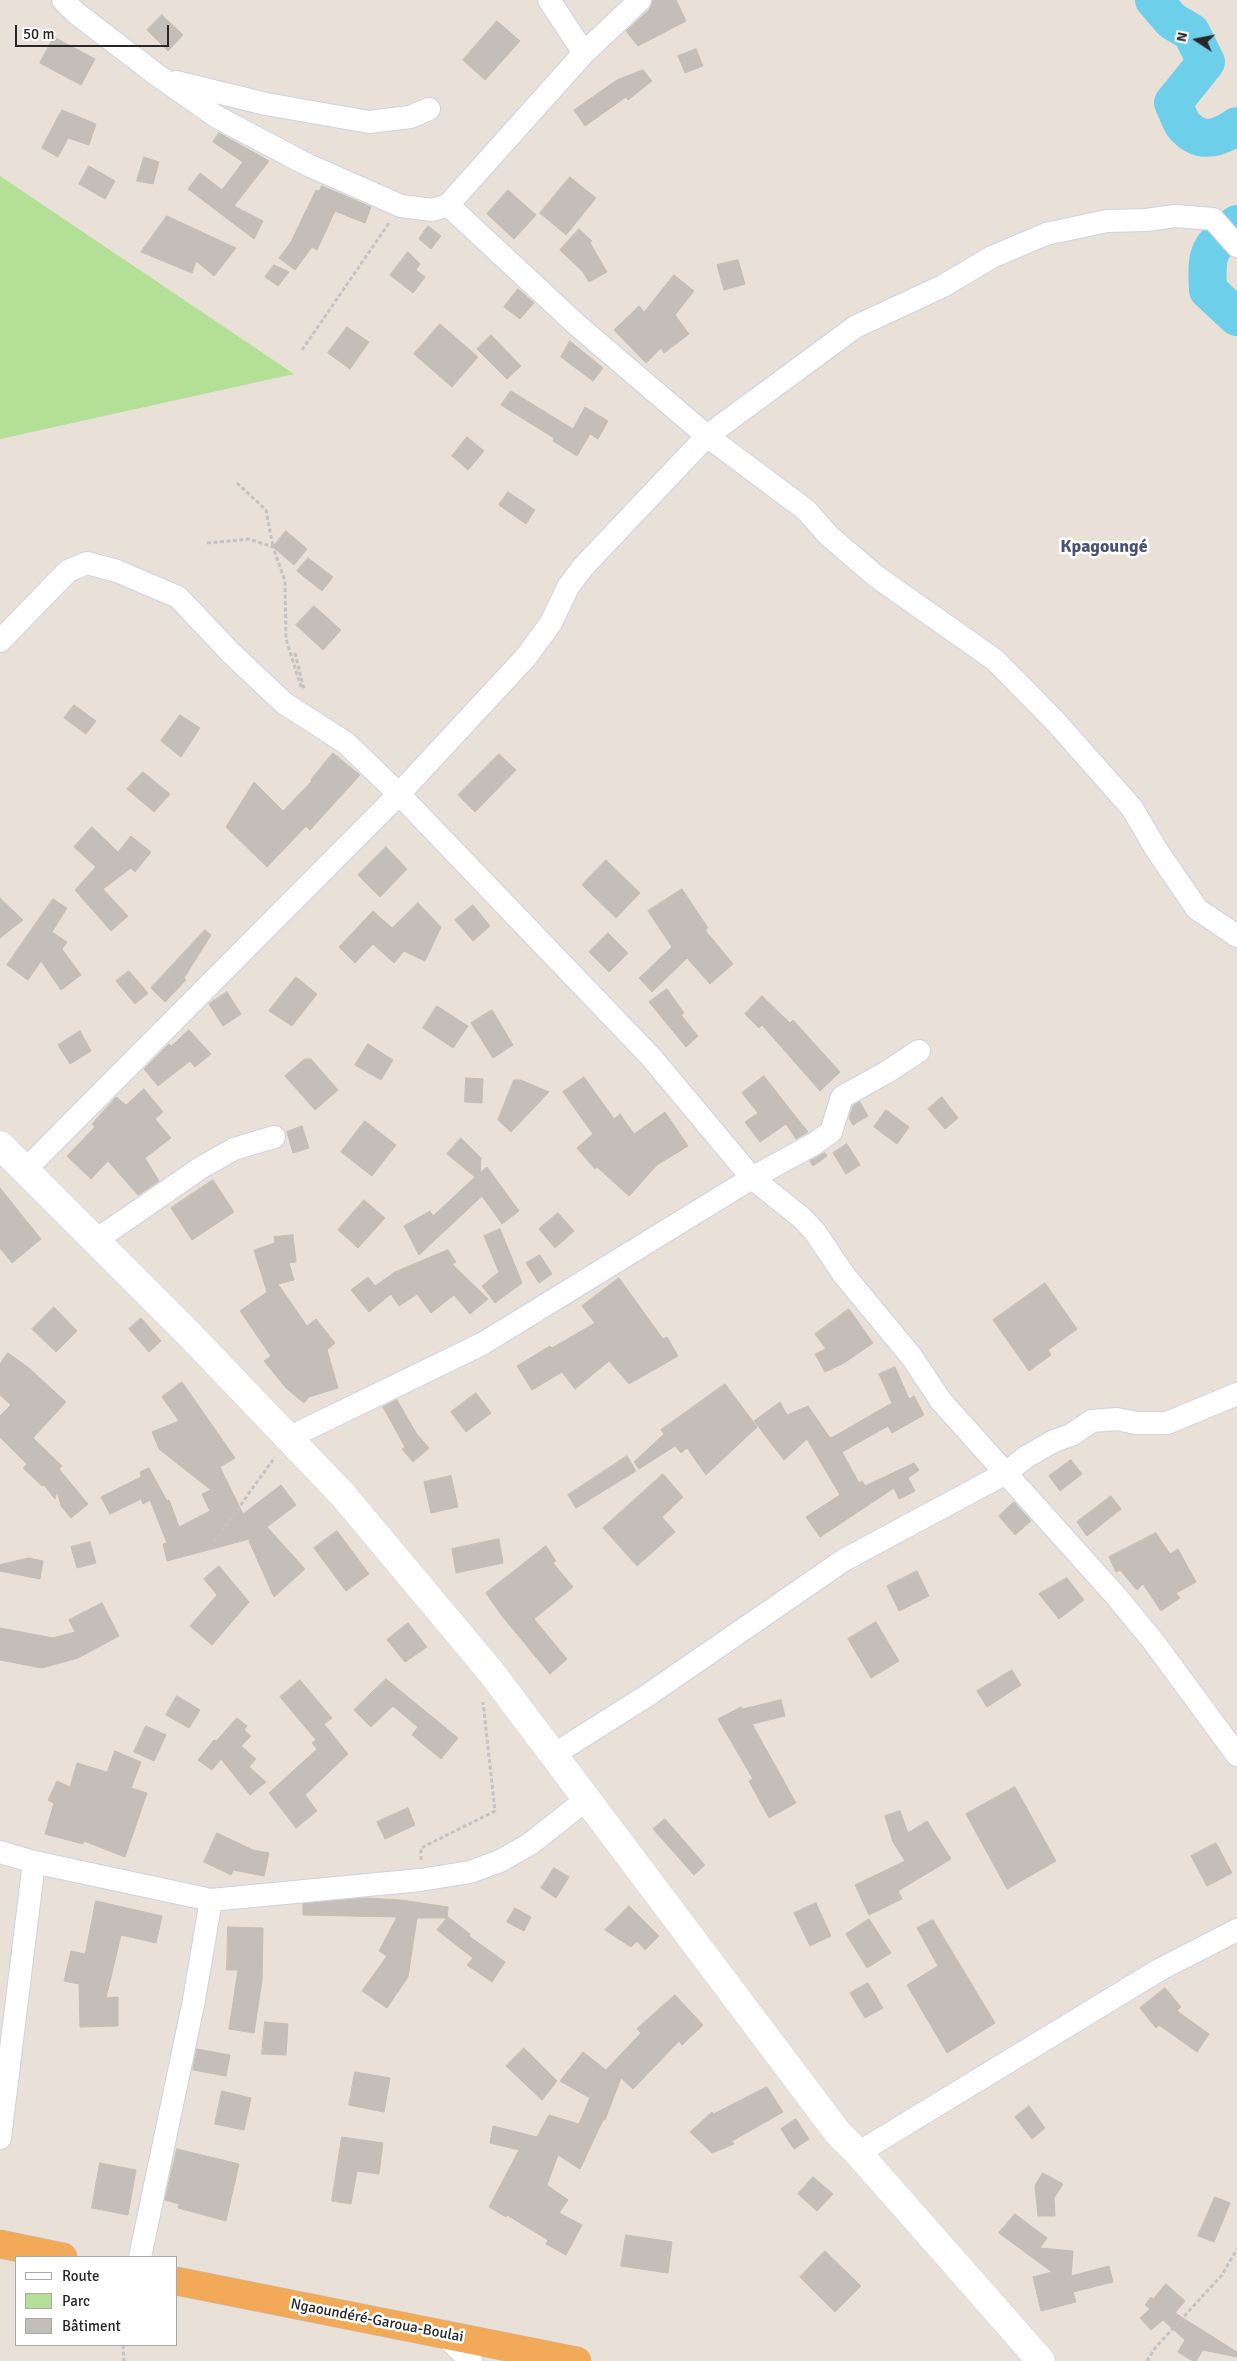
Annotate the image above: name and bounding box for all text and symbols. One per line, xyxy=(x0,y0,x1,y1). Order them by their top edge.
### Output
scale bar xyxy=(18,15,171,47)
north arrow xyxy=(1172,15,1222,65)
text: 50 m xyxy=(23,25,54,43)
text: N xyxy=(1173,31,1191,43)
district label: Kpagoungé xyxy=(1060,536,1148,558)
legend xyxy=(15,2256,178,2346)
text: Route xyxy=(62,2267,99,2285)
text: Parc xyxy=(62,2292,90,2310)
street label: Ngaoundéré-Garoua-Boulai xyxy=(289,2295,465,2347)
text: Bâtiment xyxy=(62,2317,121,2335)

